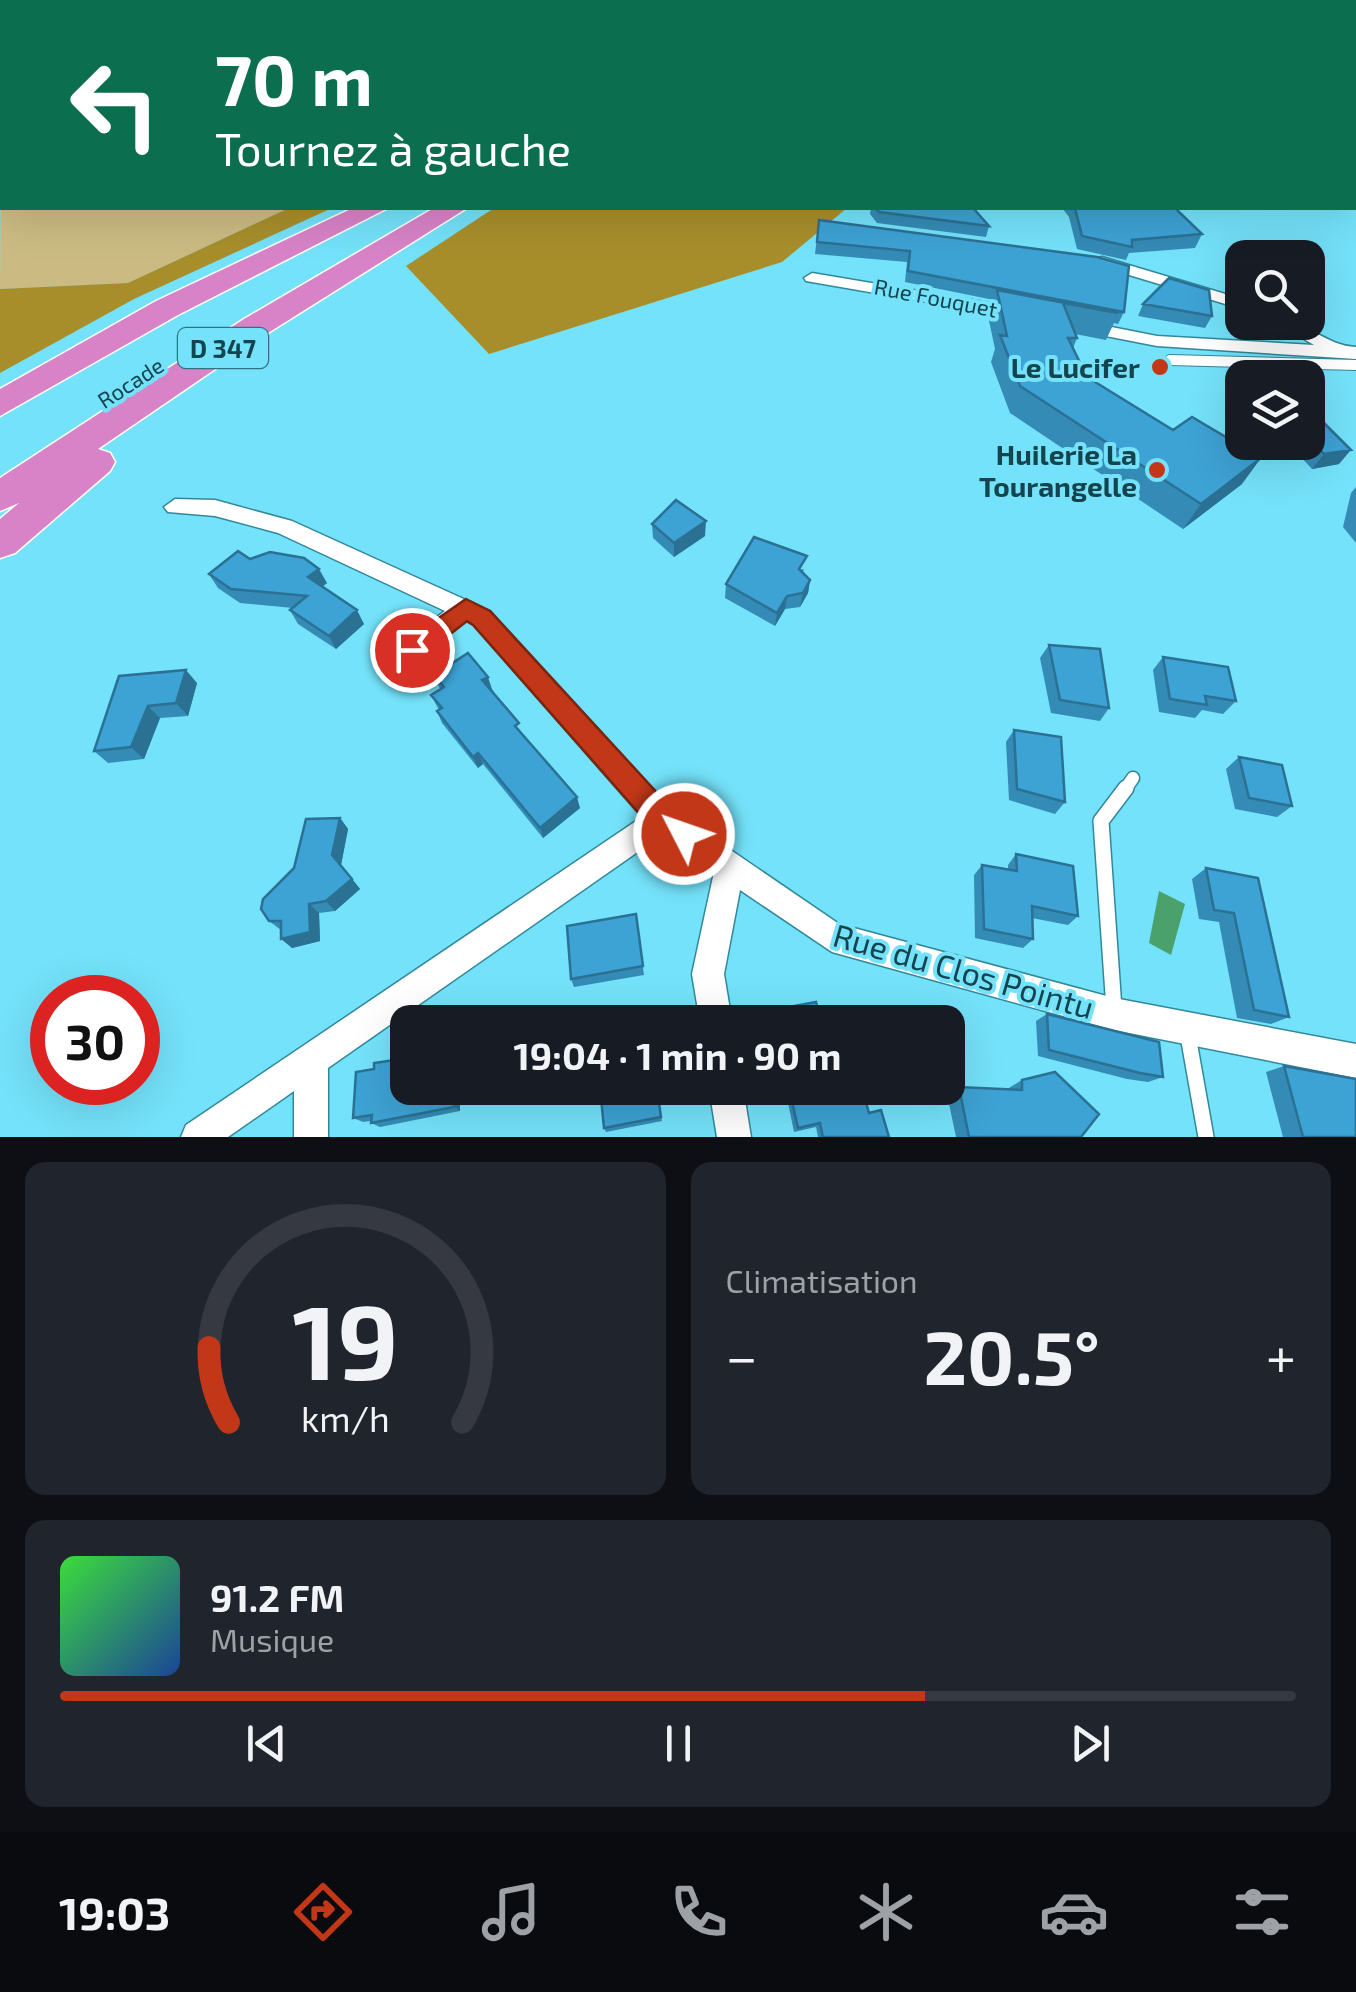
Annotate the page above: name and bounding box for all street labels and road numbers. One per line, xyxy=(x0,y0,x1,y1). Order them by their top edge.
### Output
street label: Rue Fouquet xyxy=(872,272,1000,322)
road number: D 347 xyxy=(178,328,268,368)
street label: Rocade xyxy=(92,351,168,413)
street label: Rue du Clos Pointu xyxy=(829,915,1099,1025)

